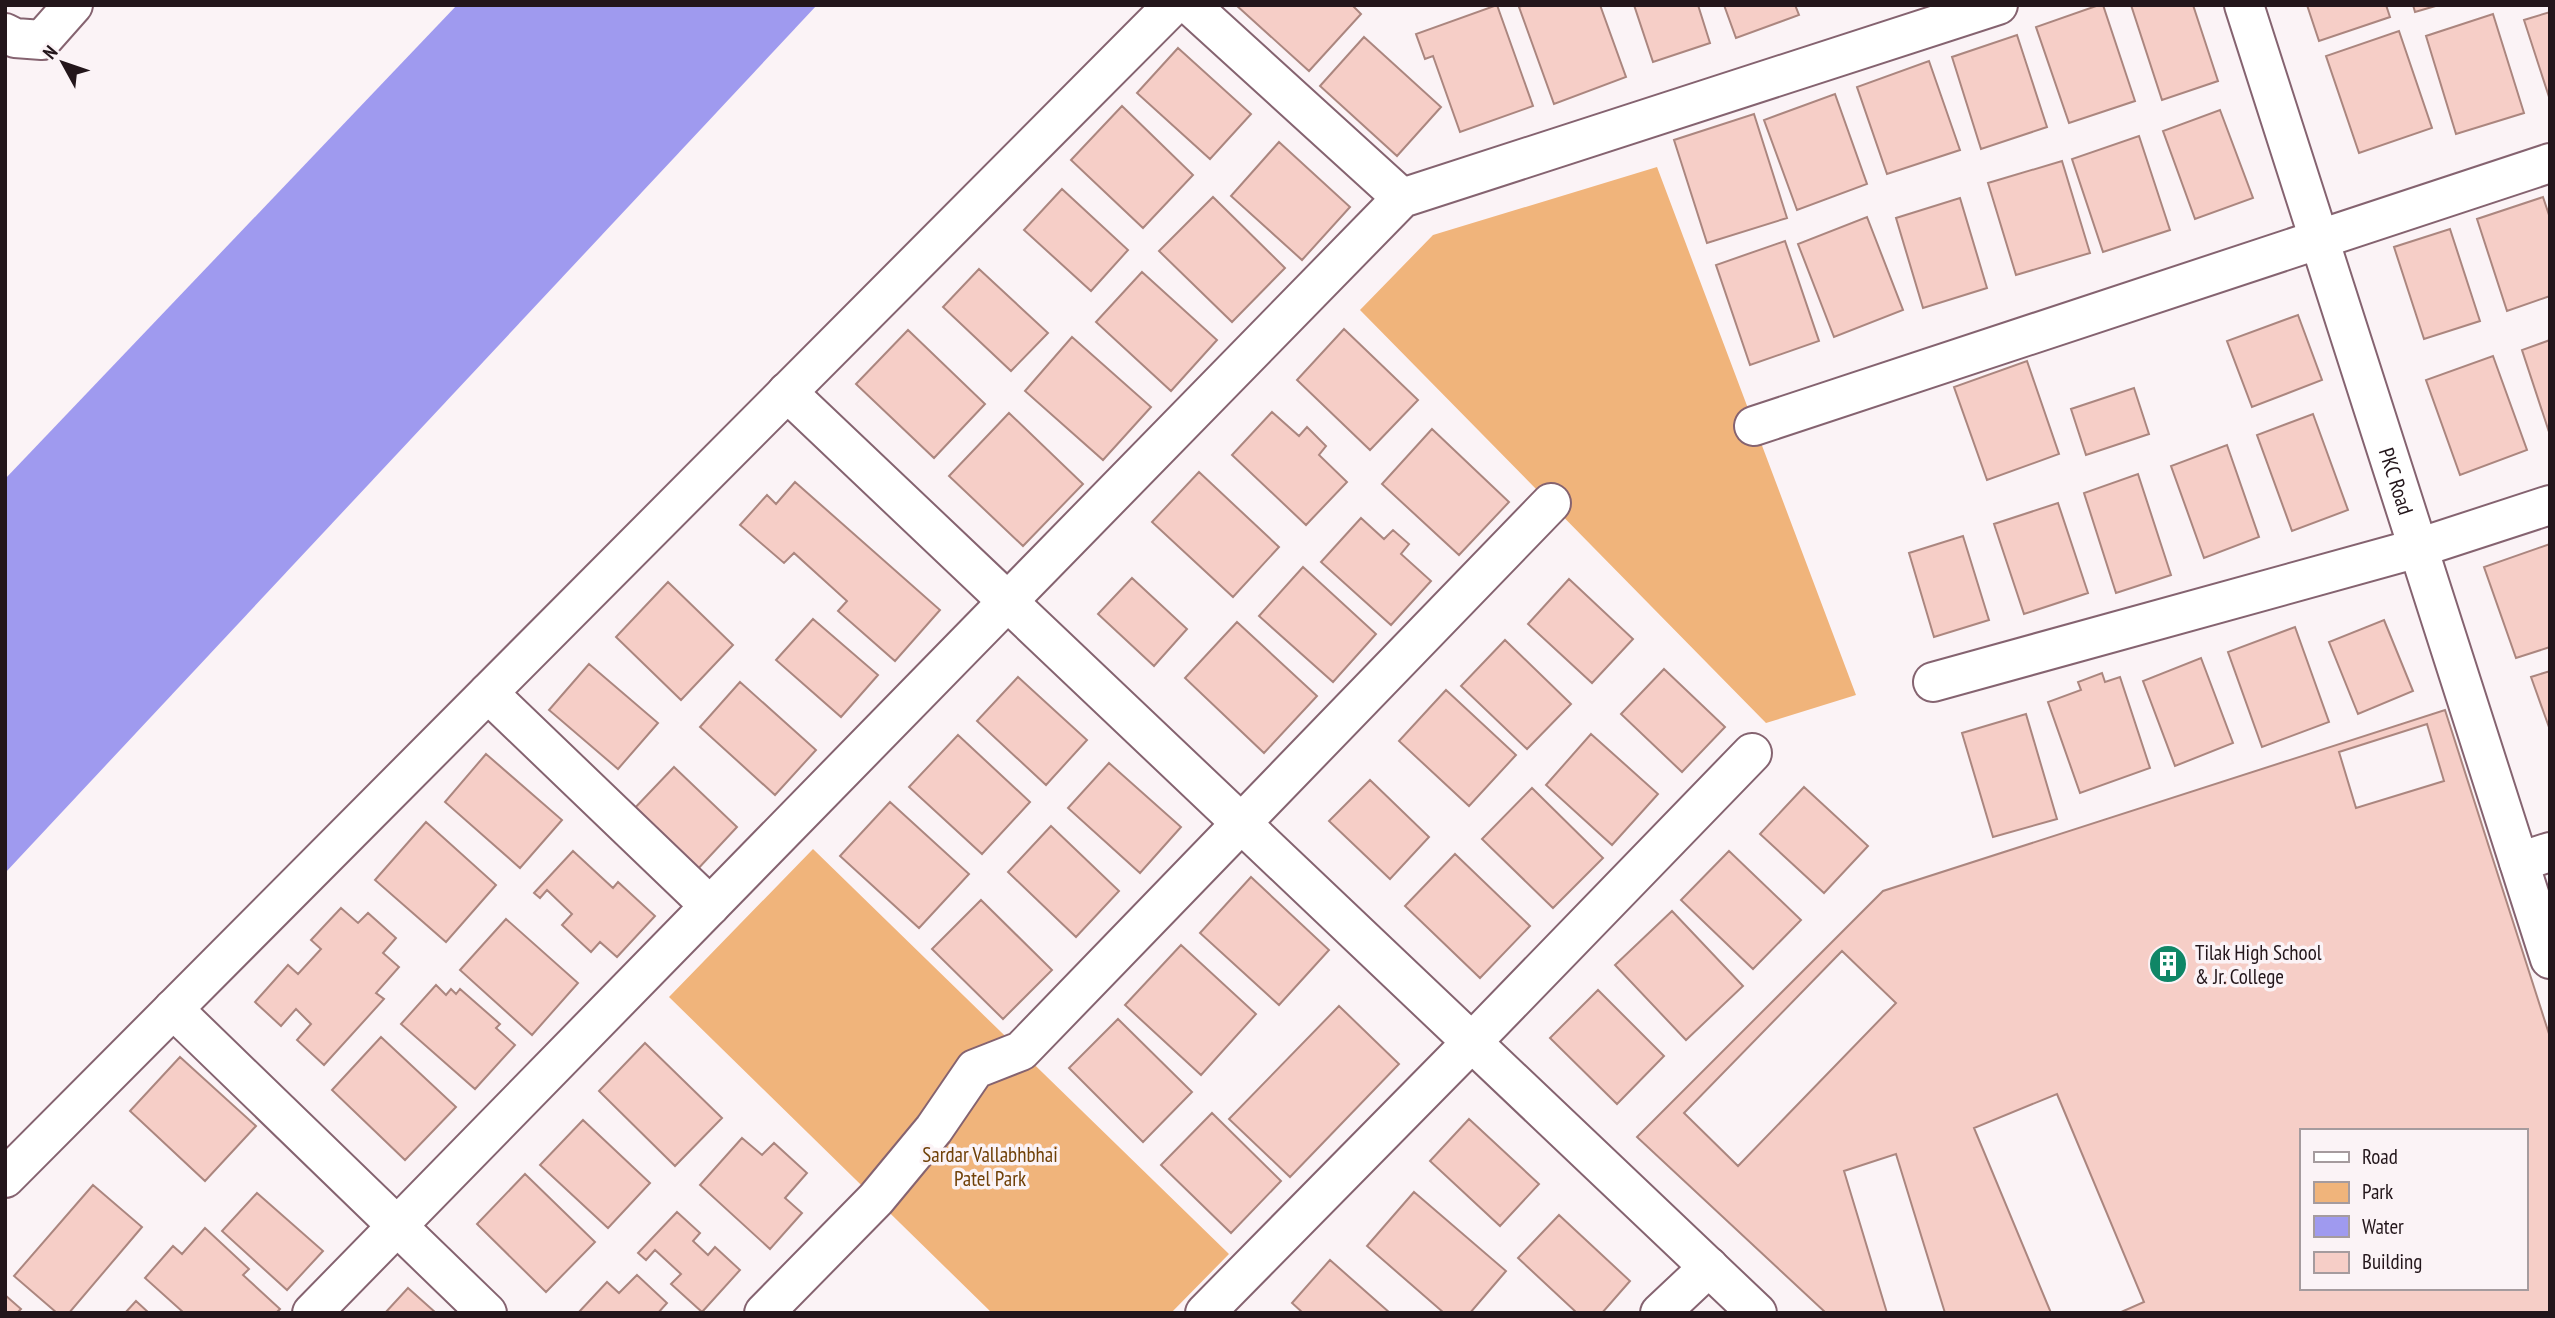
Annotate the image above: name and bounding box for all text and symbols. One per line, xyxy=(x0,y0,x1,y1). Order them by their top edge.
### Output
north arrow xyxy=(28,28,98,98)
text: N xyxy=(37,40,62,64)
street label: PKC Road xyxy=(2373,444,2420,518)
place label: Tilak High School & Jr. College xyxy=(2195,939,2322,990)
building icon: Tilak High School & Jr. College xyxy=(2147,943,2189,985)
legend xyxy=(2300,1129,2527,1290)
park label: Sardar Vallabhbhai Patel Park xyxy=(922,1141,1058,1192)
text: Road xyxy=(2362,1143,2398,1170)
text: Park xyxy=(2362,1178,2393,1205)
text: Water xyxy=(2362,1213,2404,1240)
text: Building xyxy=(2362,1248,2422,1275)

